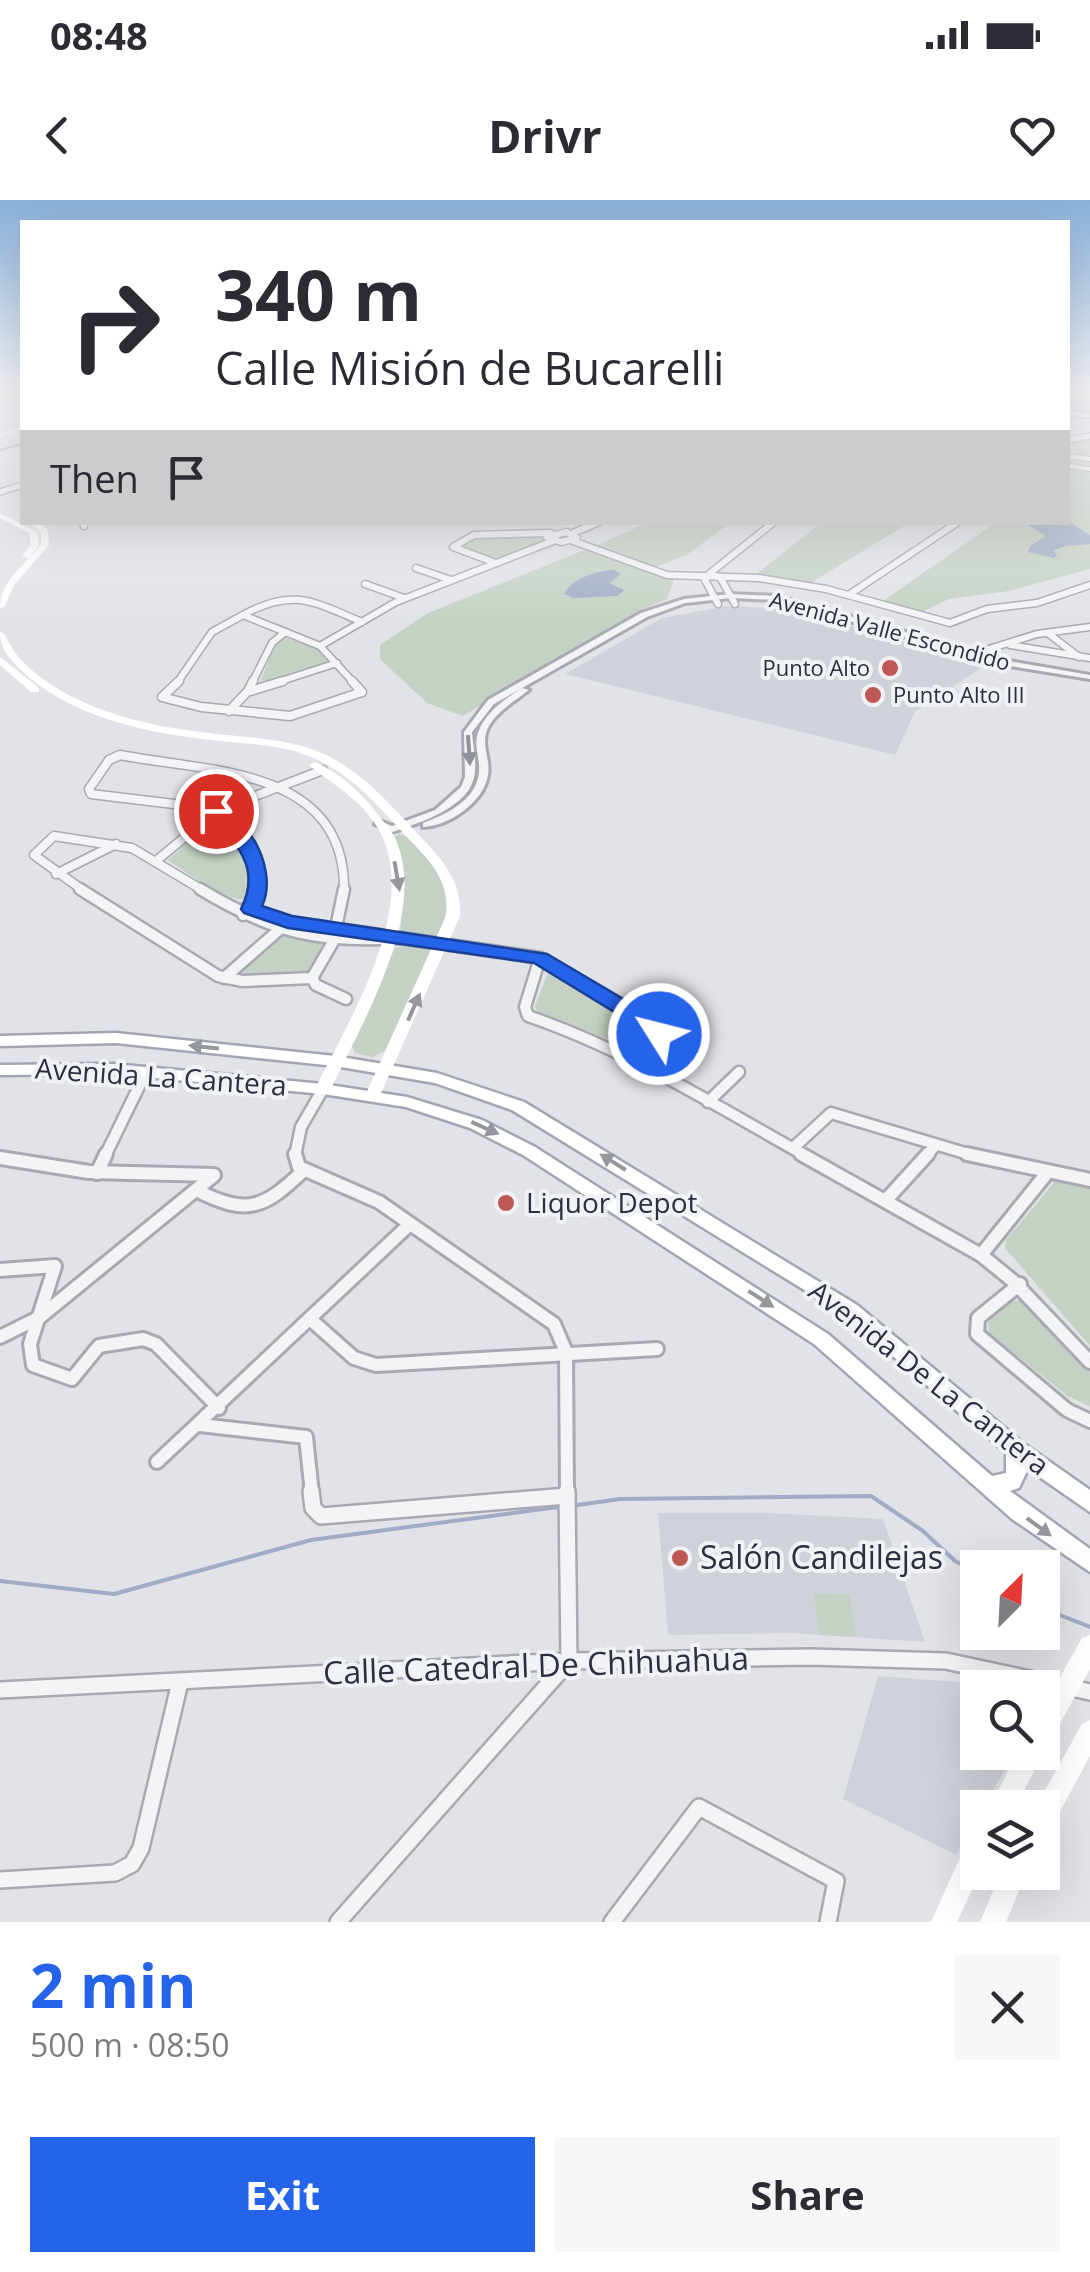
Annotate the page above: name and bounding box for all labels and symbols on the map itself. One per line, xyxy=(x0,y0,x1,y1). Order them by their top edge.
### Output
street label: Avenida Valle Escondido xyxy=(767,583,1014,677)
place label: Punto Alto xyxy=(762,652,870,682)
marker: Punto Alto xyxy=(879,657,901,679)
place label: Punto Alto III xyxy=(893,679,1025,709)
marker: Punto Alto III xyxy=(862,684,884,706)
one-way arrow xyxy=(461,735,477,767)
pin xyxy=(174,769,259,854)
one-way arrow xyxy=(390,861,405,892)
position arrow xyxy=(607,982,711,1086)
one-way arrow xyxy=(406,992,422,1022)
one-way arrow xyxy=(187,1039,219,1055)
street label: Avenida La Cantera xyxy=(34,1048,288,1104)
one-way arrow xyxy=(470,1120,500,1136)
one-way arrow xyxy=(599,1154,627,1171)
place label: Liquor Depot xyxy=(526,1183,698,1221)
marker: Liquor Depot xyxy=(495,1192,517,1214)
street label: Avenida De La Cantera xyxy=(802,1271,1058,1483)
one-way arrow xyxy=(747,1290,774,1308)
one-way arrow xyxy=(1026,1517,1052,1536)
place label: Salón Candilejas xyxy=(700,1535,943,1578)
marker: Salón Candilejas xyxy=(669,1547,691,1569)
north arrow xyxy=(960,1550,1060,1650)
street label: Calle Catedral De Chihuahua xyxy=(322,1636,750,1693)

